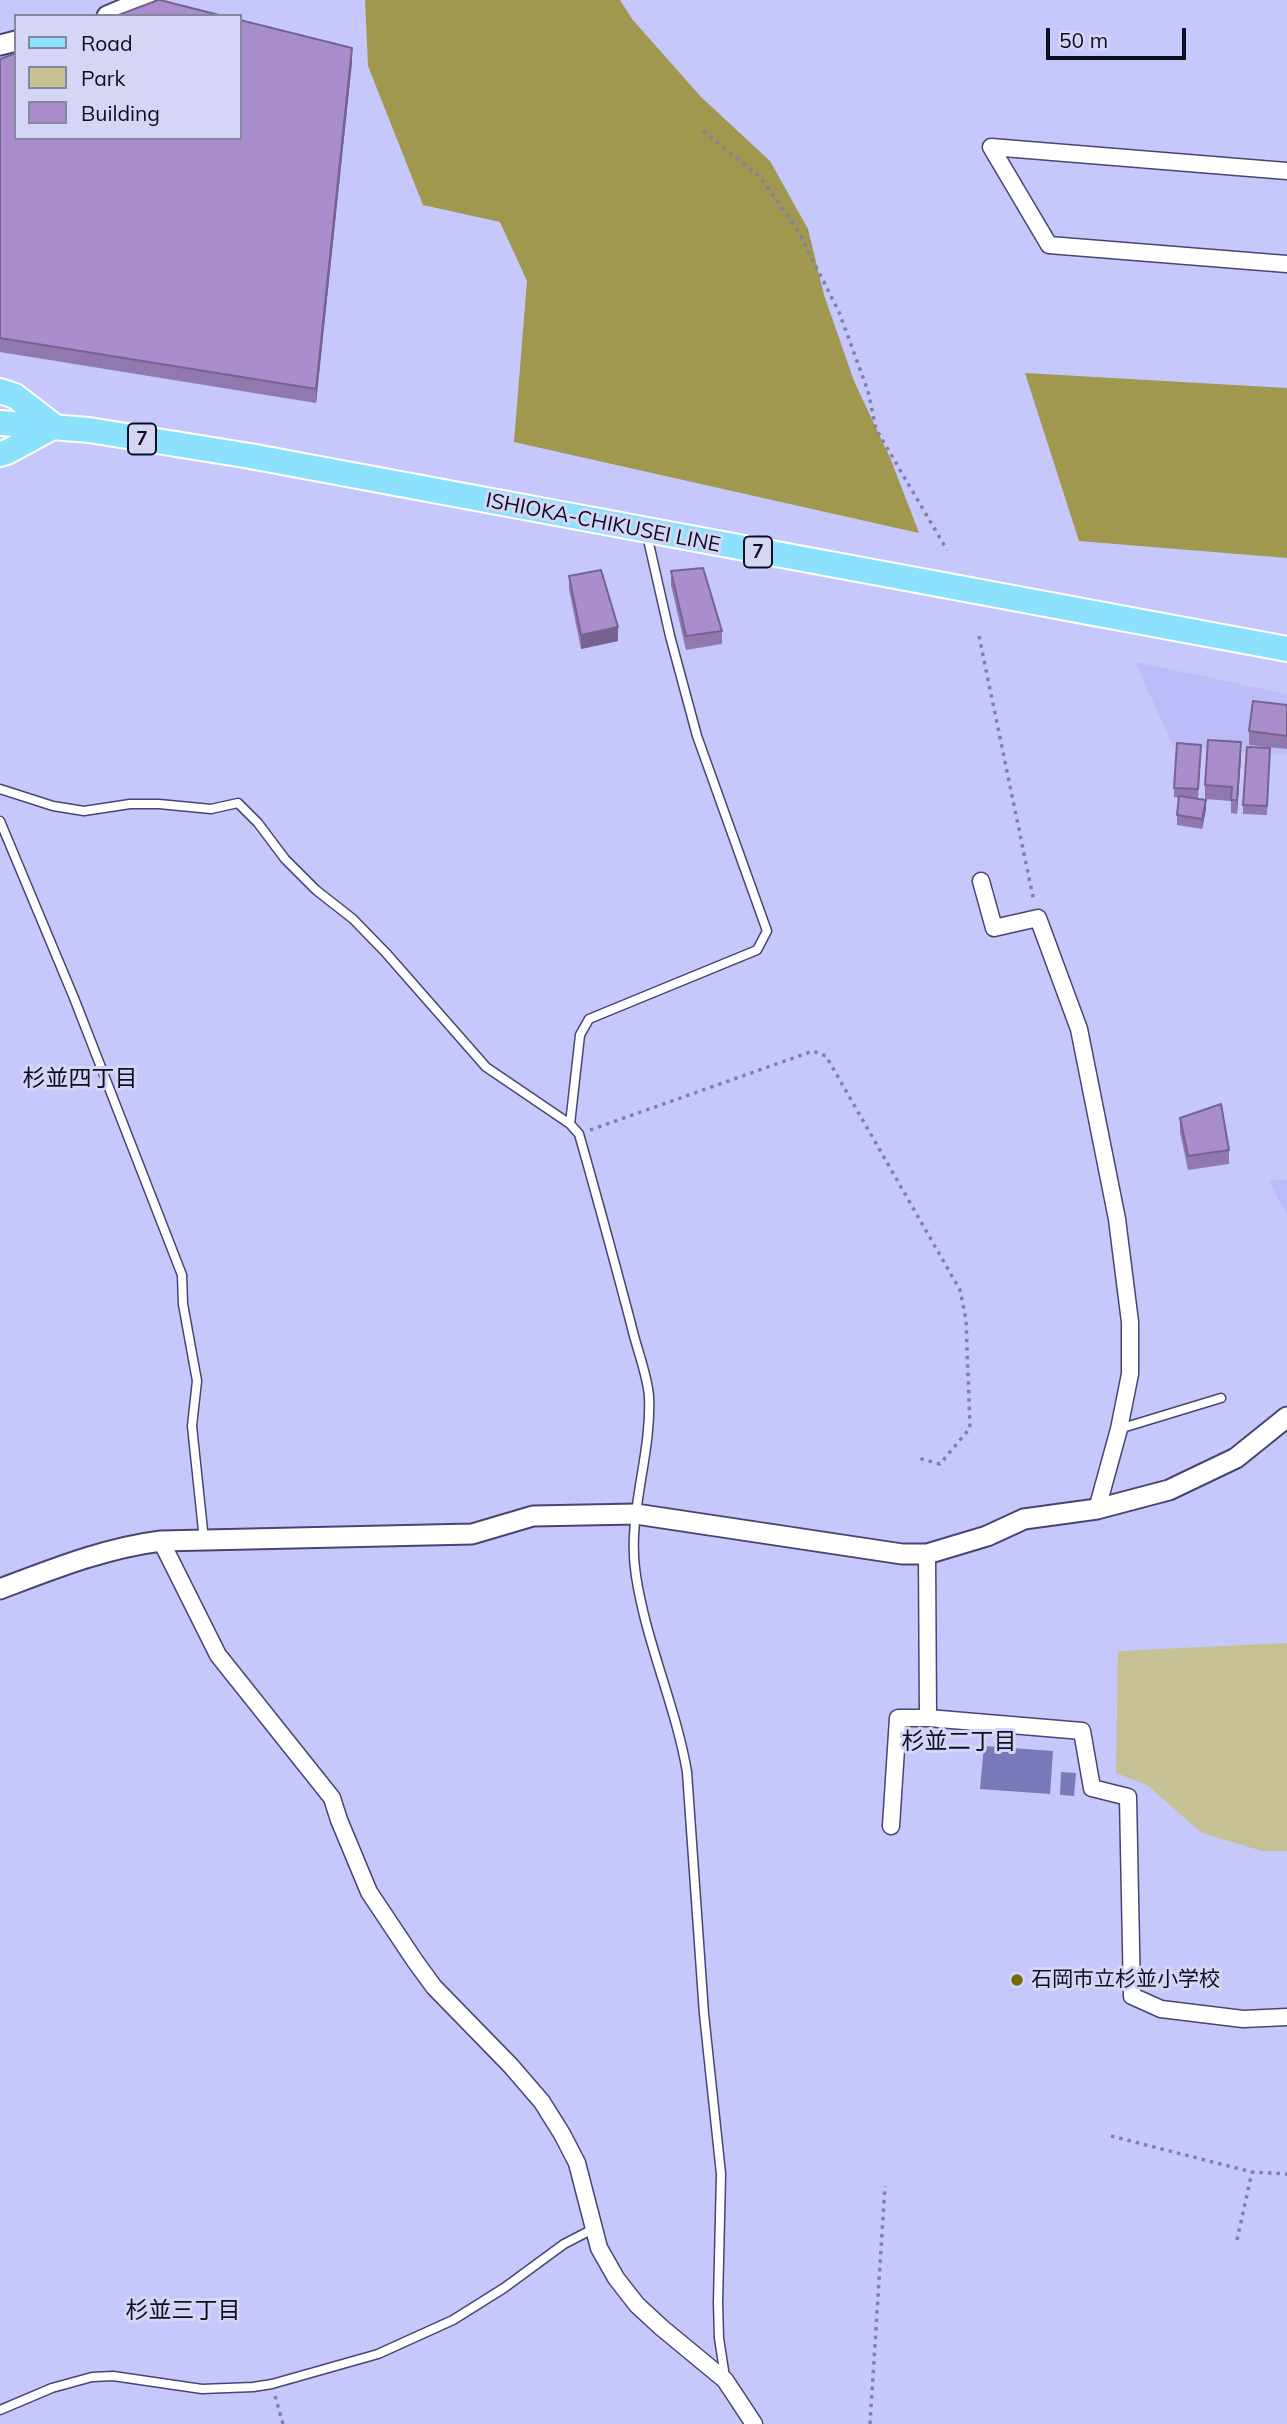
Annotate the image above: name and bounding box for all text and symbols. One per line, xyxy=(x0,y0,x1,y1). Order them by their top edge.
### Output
legend xyxy=(14,14,242,140)
scale bar xyxy=(1049,14,1189,58)
text: 50 m xyxy=(1059,27,1108,53)
text: Road xyxy=(81,30,132,56)
text: Park xyxy=(81,65,125,91)
text: Building xyxy=(81,100,160,126)
road number: 7 xyxy=(128,424,156,454)
street label: ISHIOKA-CHIKUSEI LINE xyxy=(483,488,723,558)
road number: 7 xyxy=(744,537,772,568)
district label: 杉並四丁目 xyxy=(23,1065,137,1093)
district label: 杉並二丁目 xyxy=(902,1728,1016,1756)
place label: 石岡市立杉並小学校 xyxy=(1031,1967,1220,1993)
marker: 石岡市立杉並小学校 xyxy=(1009,1972,1025,1988)
district label: 杉並三丁目 xyxy=(126,2297,240,2325)

